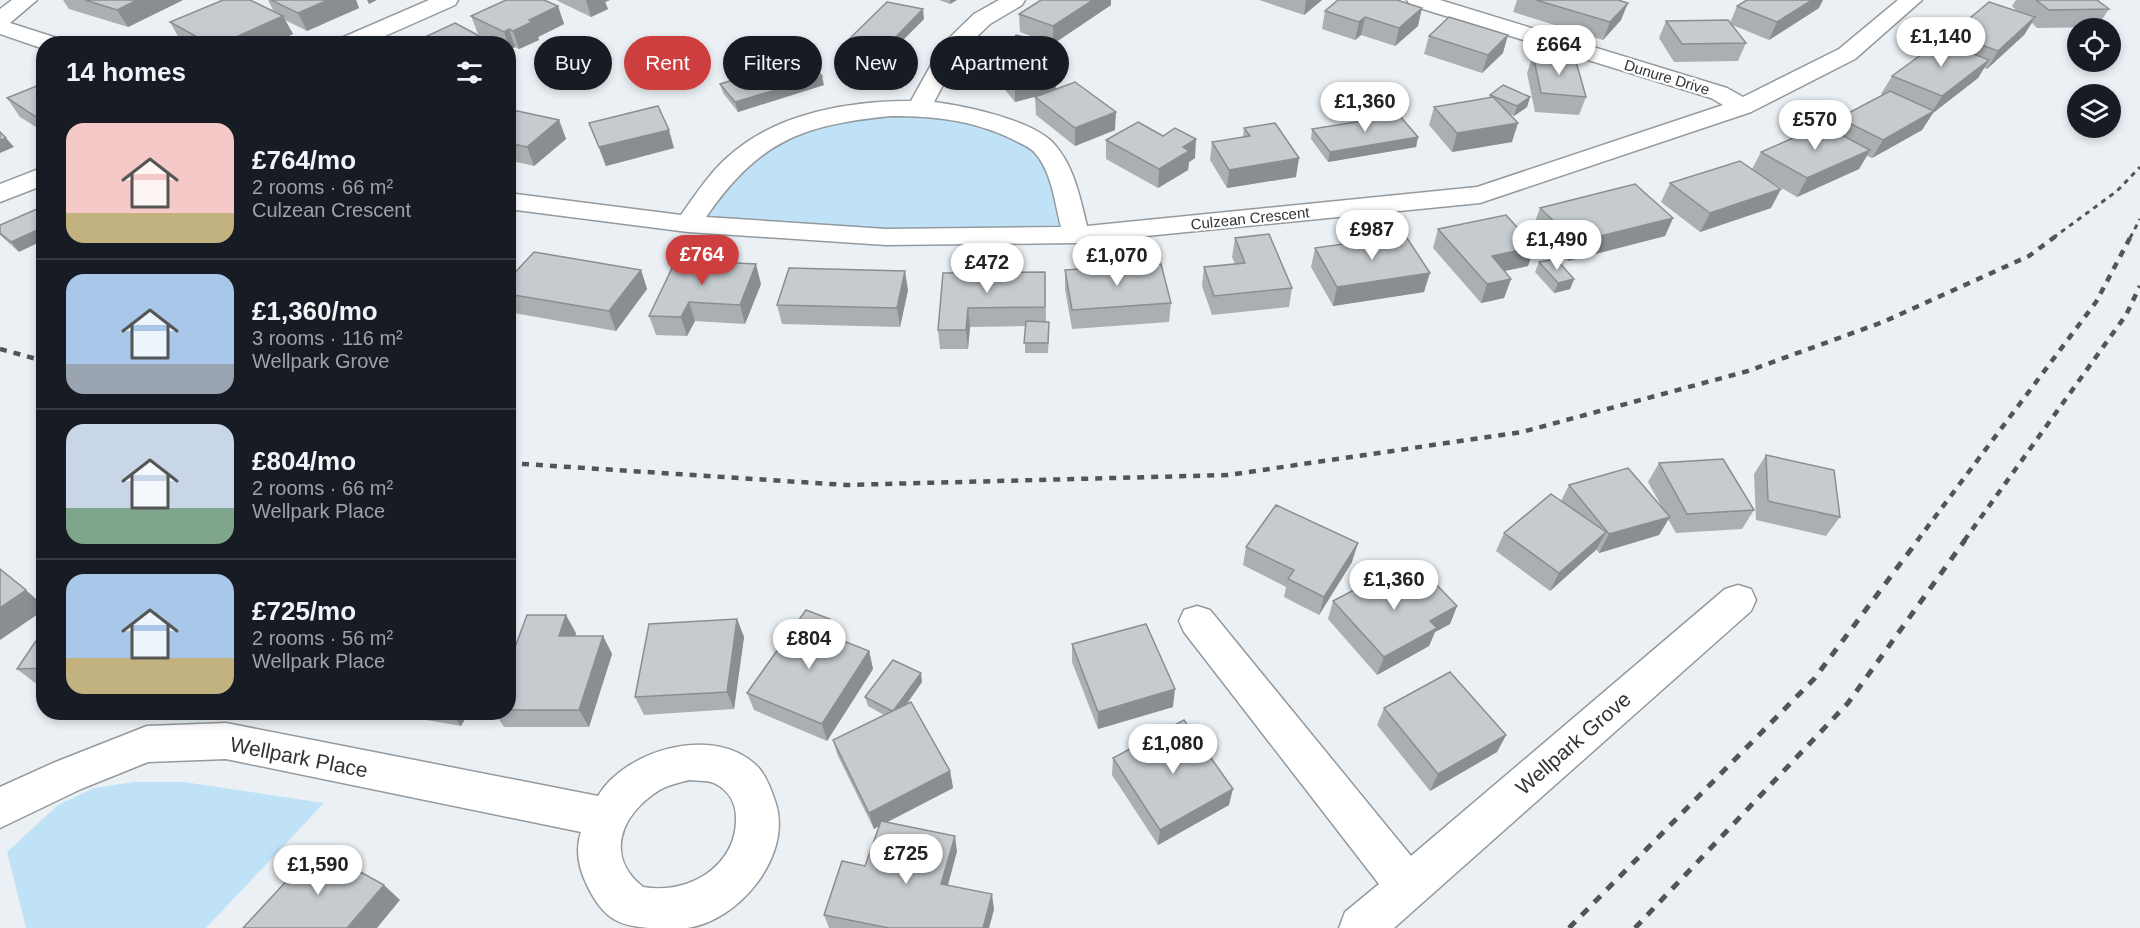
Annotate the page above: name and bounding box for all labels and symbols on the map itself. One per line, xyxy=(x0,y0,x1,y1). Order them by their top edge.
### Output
pin: £1,140 xyxy=(1892,17,1990,68)
pin: £664 xyxy=(1523,25,1595,76)
street label: Dunure Drive xyxy=(1622,56,1712,98)
pin: £1,360 xyxy=(1316,82,1414,133)
pin: £570 xyxy=(1779,100,1851,151)
street label: Culzean Crescent xyxy=(1190,203,1311,233)
pin: £987 xyxy=(1336,210,1408,261)
pin: £1,490 xyxy=(1508,220,1606,271)
pin: £764 xyxy=(666,235,738,286)
pin: £1,070 xyxy=(1068,236,1166,287)
pin: £472 xyxy=(951,243,1023,294)
pin: £1,360 xyxy=(1345,560,1443,611)
pin: £804 xyxy=(773,619,845,670)
street label: Wellpark Grove xyxy=(1511,687,1635,799)
pin: £1,080 xyxy=(1124,724,1222,775)
street label: Wellpark Place xyxy=(228,732,370,782)
pin: £725 xyxy=(870,834,942,885)
pin: £1,590 xyxy=(269,845,367,896)

